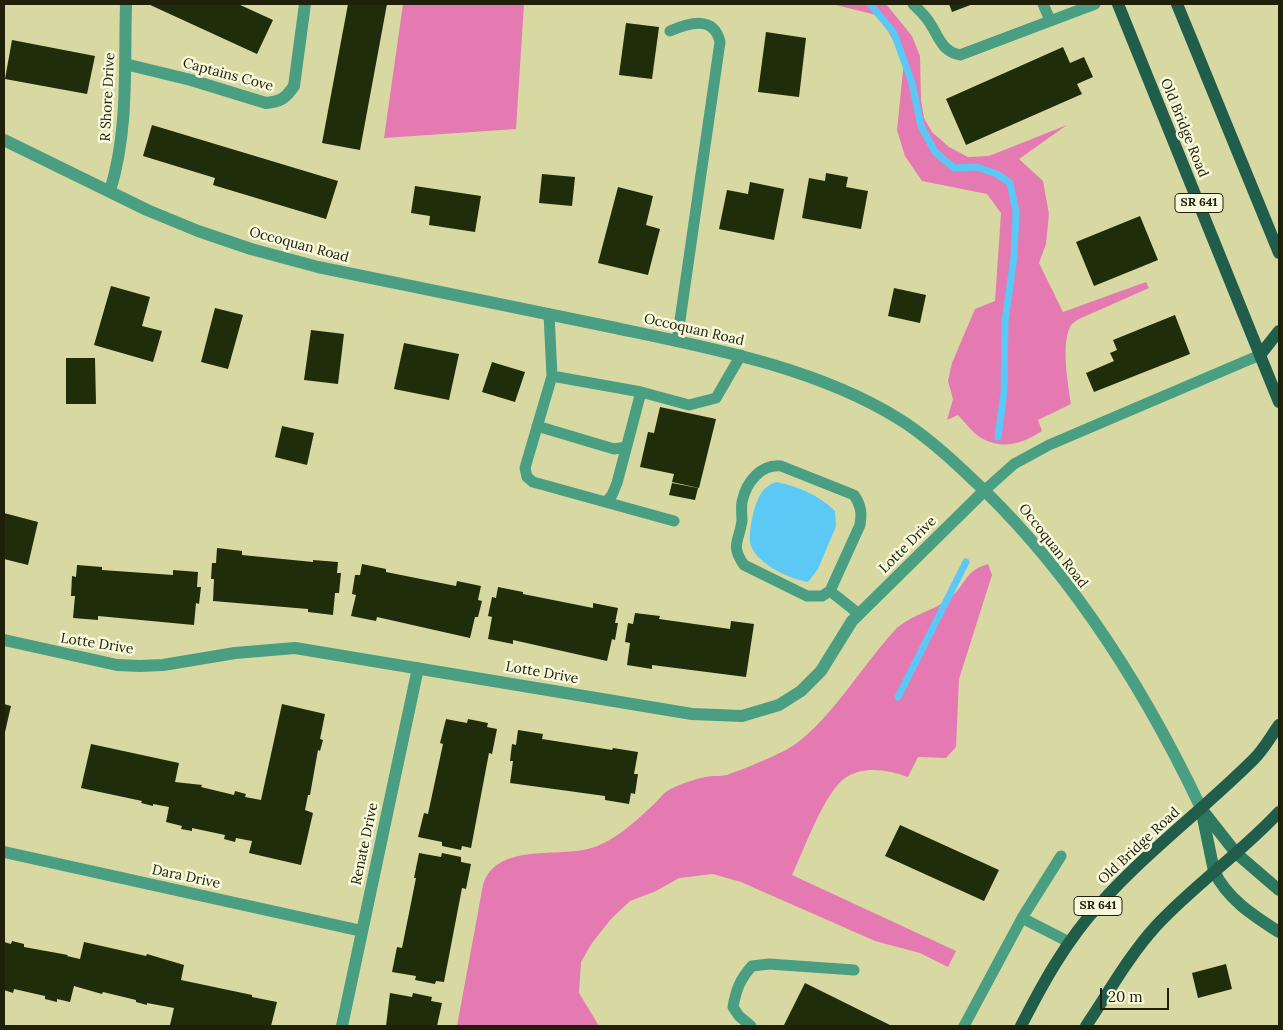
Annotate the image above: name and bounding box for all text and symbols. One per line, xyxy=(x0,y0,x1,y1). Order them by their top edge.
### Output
street label: R Shore Drive xyxy=(97,52,119,142)
street label: Captains Cove xyxy=(181,55,275,95)
street label: Old Bridge Road xyxy=(1156,76,1212,180)
road number: SR 641 xyxy=(1175,194,1223,212)
street label: Occoquan Road xyxy=(247,224,351,266)
street label: Occoquan Road xyxy=(642,310,746,350)
street label: Occoquan Road xyxy=(1015,501,1091,591)
street label: Lotte Drive xyxy=(876,513,940,577)
street label: Lotte Drive xyxy=(59,630,135,658)
street label: Lotte Drive xyxy=(504,658,580,688)
street label: Renate Drive xyxy=(348,801,382,887)
street label: Old Bridge Road xyxy=(1095,804,1183,888)
street label: Dara Drive xyxy=(150,862,222,892)
road number: SR 641 xyxy=(1074,896,1122,916)
scale bar xyxy=(1103,978,1172,1010)
text: 20 m xyxy=(1108,987,1143,1006)

